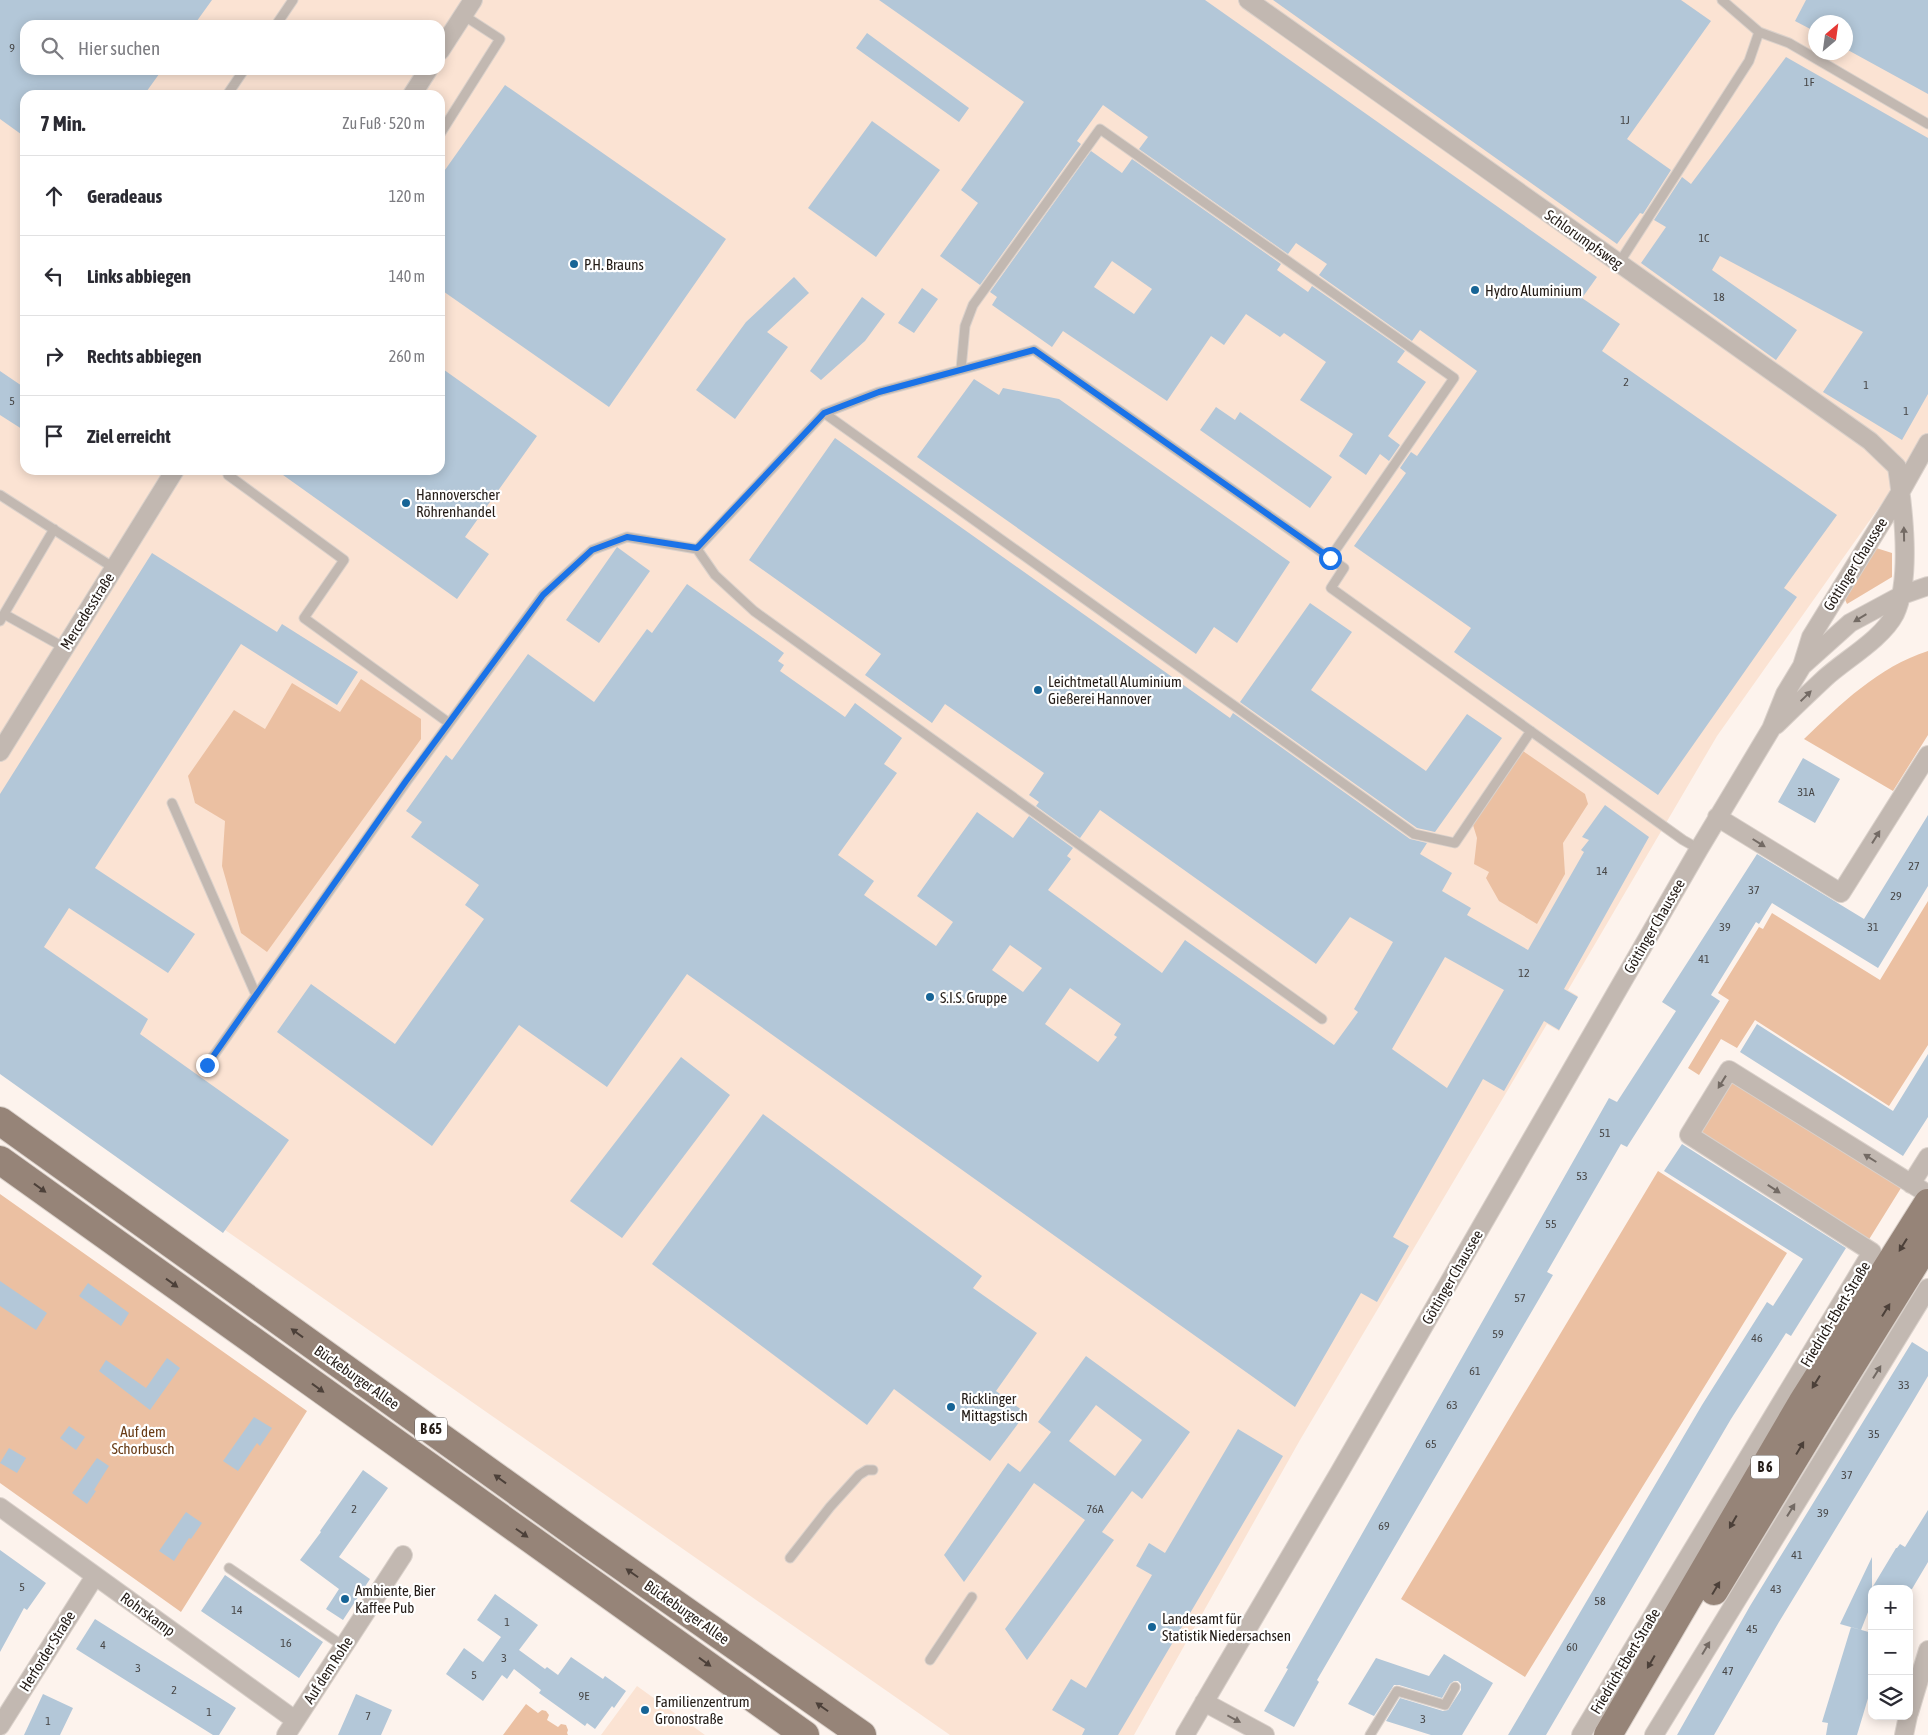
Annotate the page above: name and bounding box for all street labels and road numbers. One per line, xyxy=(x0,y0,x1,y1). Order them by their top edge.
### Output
street label: Schlorumpfsweg xyxy=(1542,206,1627,272)
street label: Göttinger Chaussee xyxy=(1820,514,1890,614)
street label: Mercedesstraße xyxy=(57,569,117,653)
street label: Göttinger Chaussee xyxy=(1620,876,1688,976)
street label: Göttinger Chaussee xyxy=(1418,1227,1486,1327)
street label: Friedrich-Ebert-Straße xyxy=(1797,1258,1873,1370)
street label: Bückeburger Allee xyxy=(311,1342,403,1413)
road number: B 65 xyxy=(415,1418,447,1440)
road number: B 6 xyxy=(1751,1455,1779,1478)
street label: Bückeburger Allee xyxy=(641,1577,733,1648)
street label: Rohrskamp xyxy=(118,1589,178,1639)
street label: Friedrich-Ebert-Straße xyxy=(1587,1605,1663,1717)
street label: Herforder Straße xyxy=(16,1608,79,1694)
street label: Auf dem Rohe xyxy=(300,1633,356,1707)

